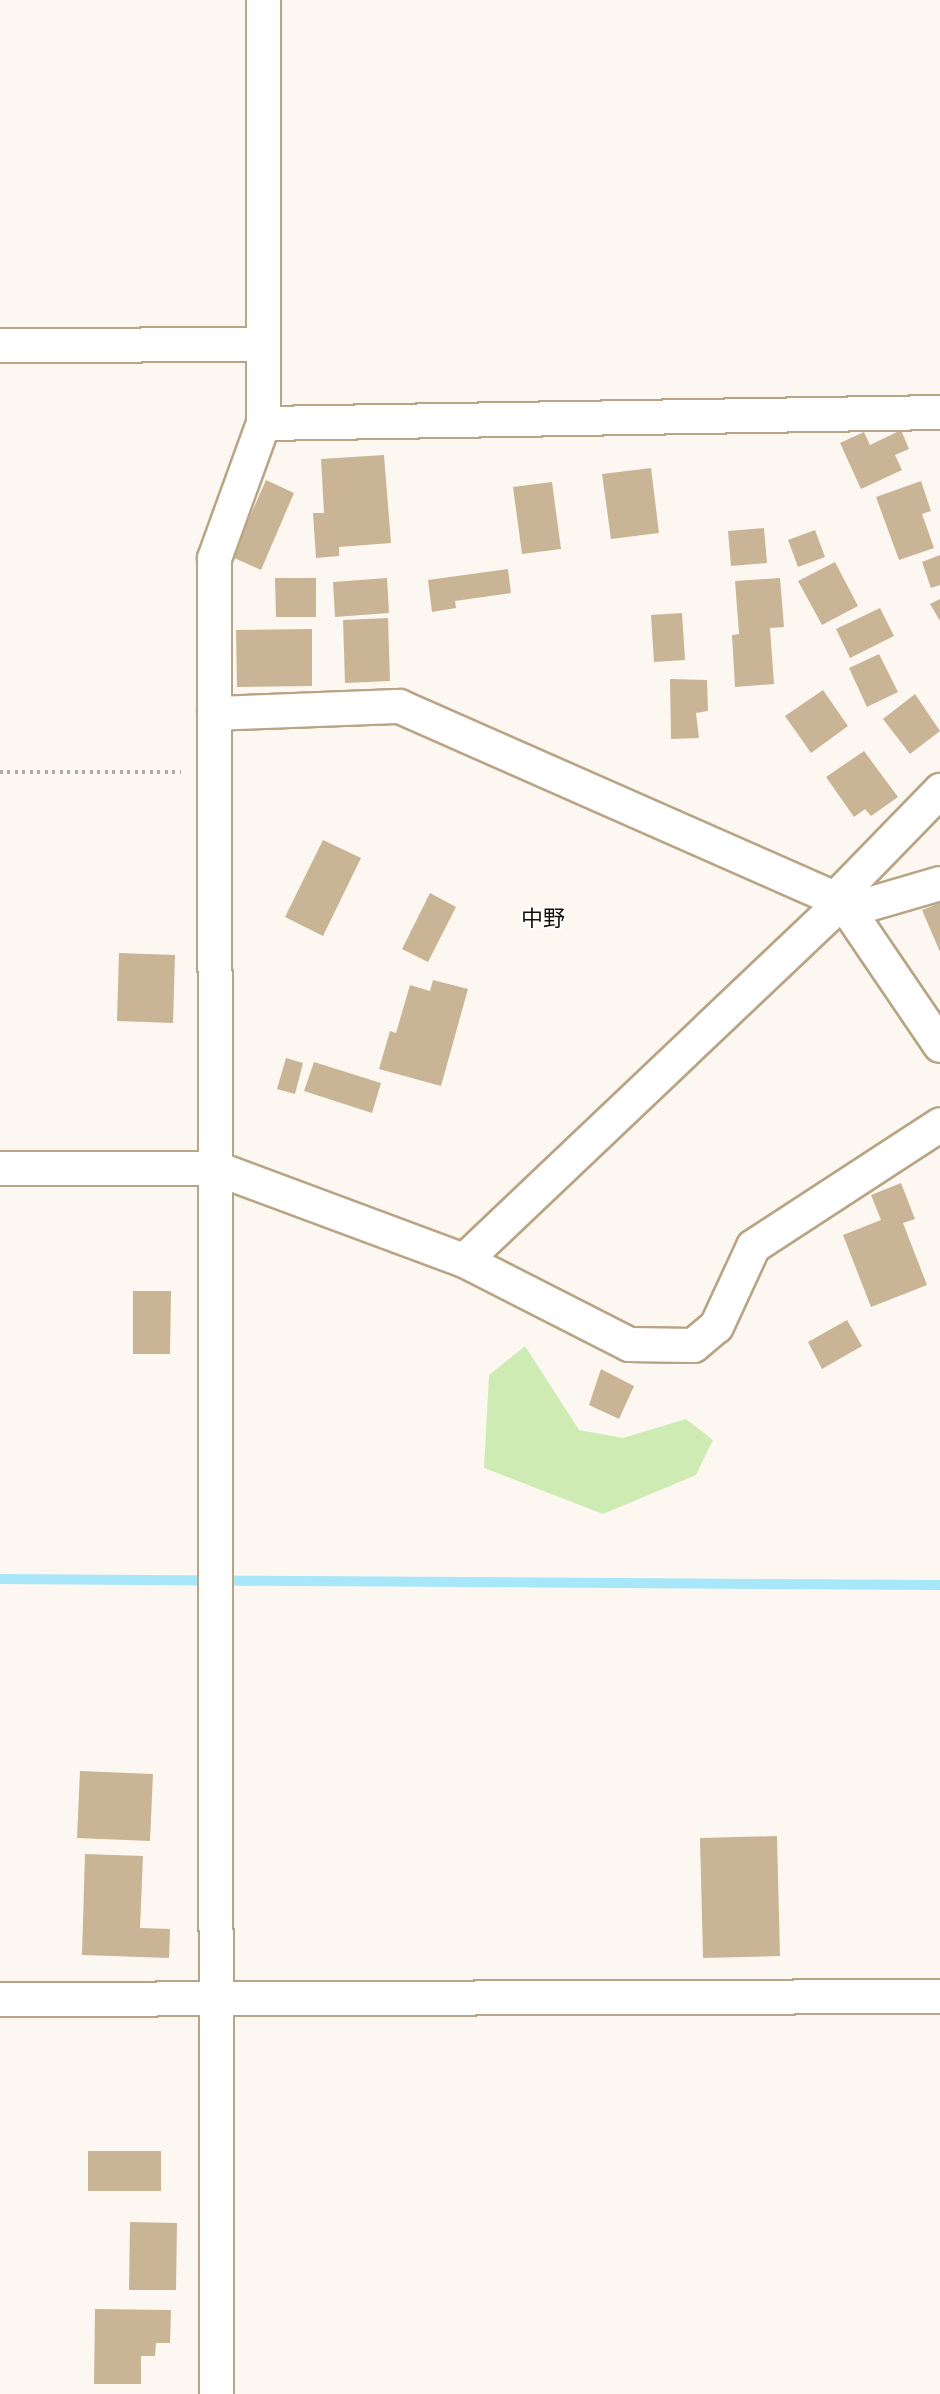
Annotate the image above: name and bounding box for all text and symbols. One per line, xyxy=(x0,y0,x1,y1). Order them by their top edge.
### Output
district label: 中野 xyxy=(521,906,565,932)

